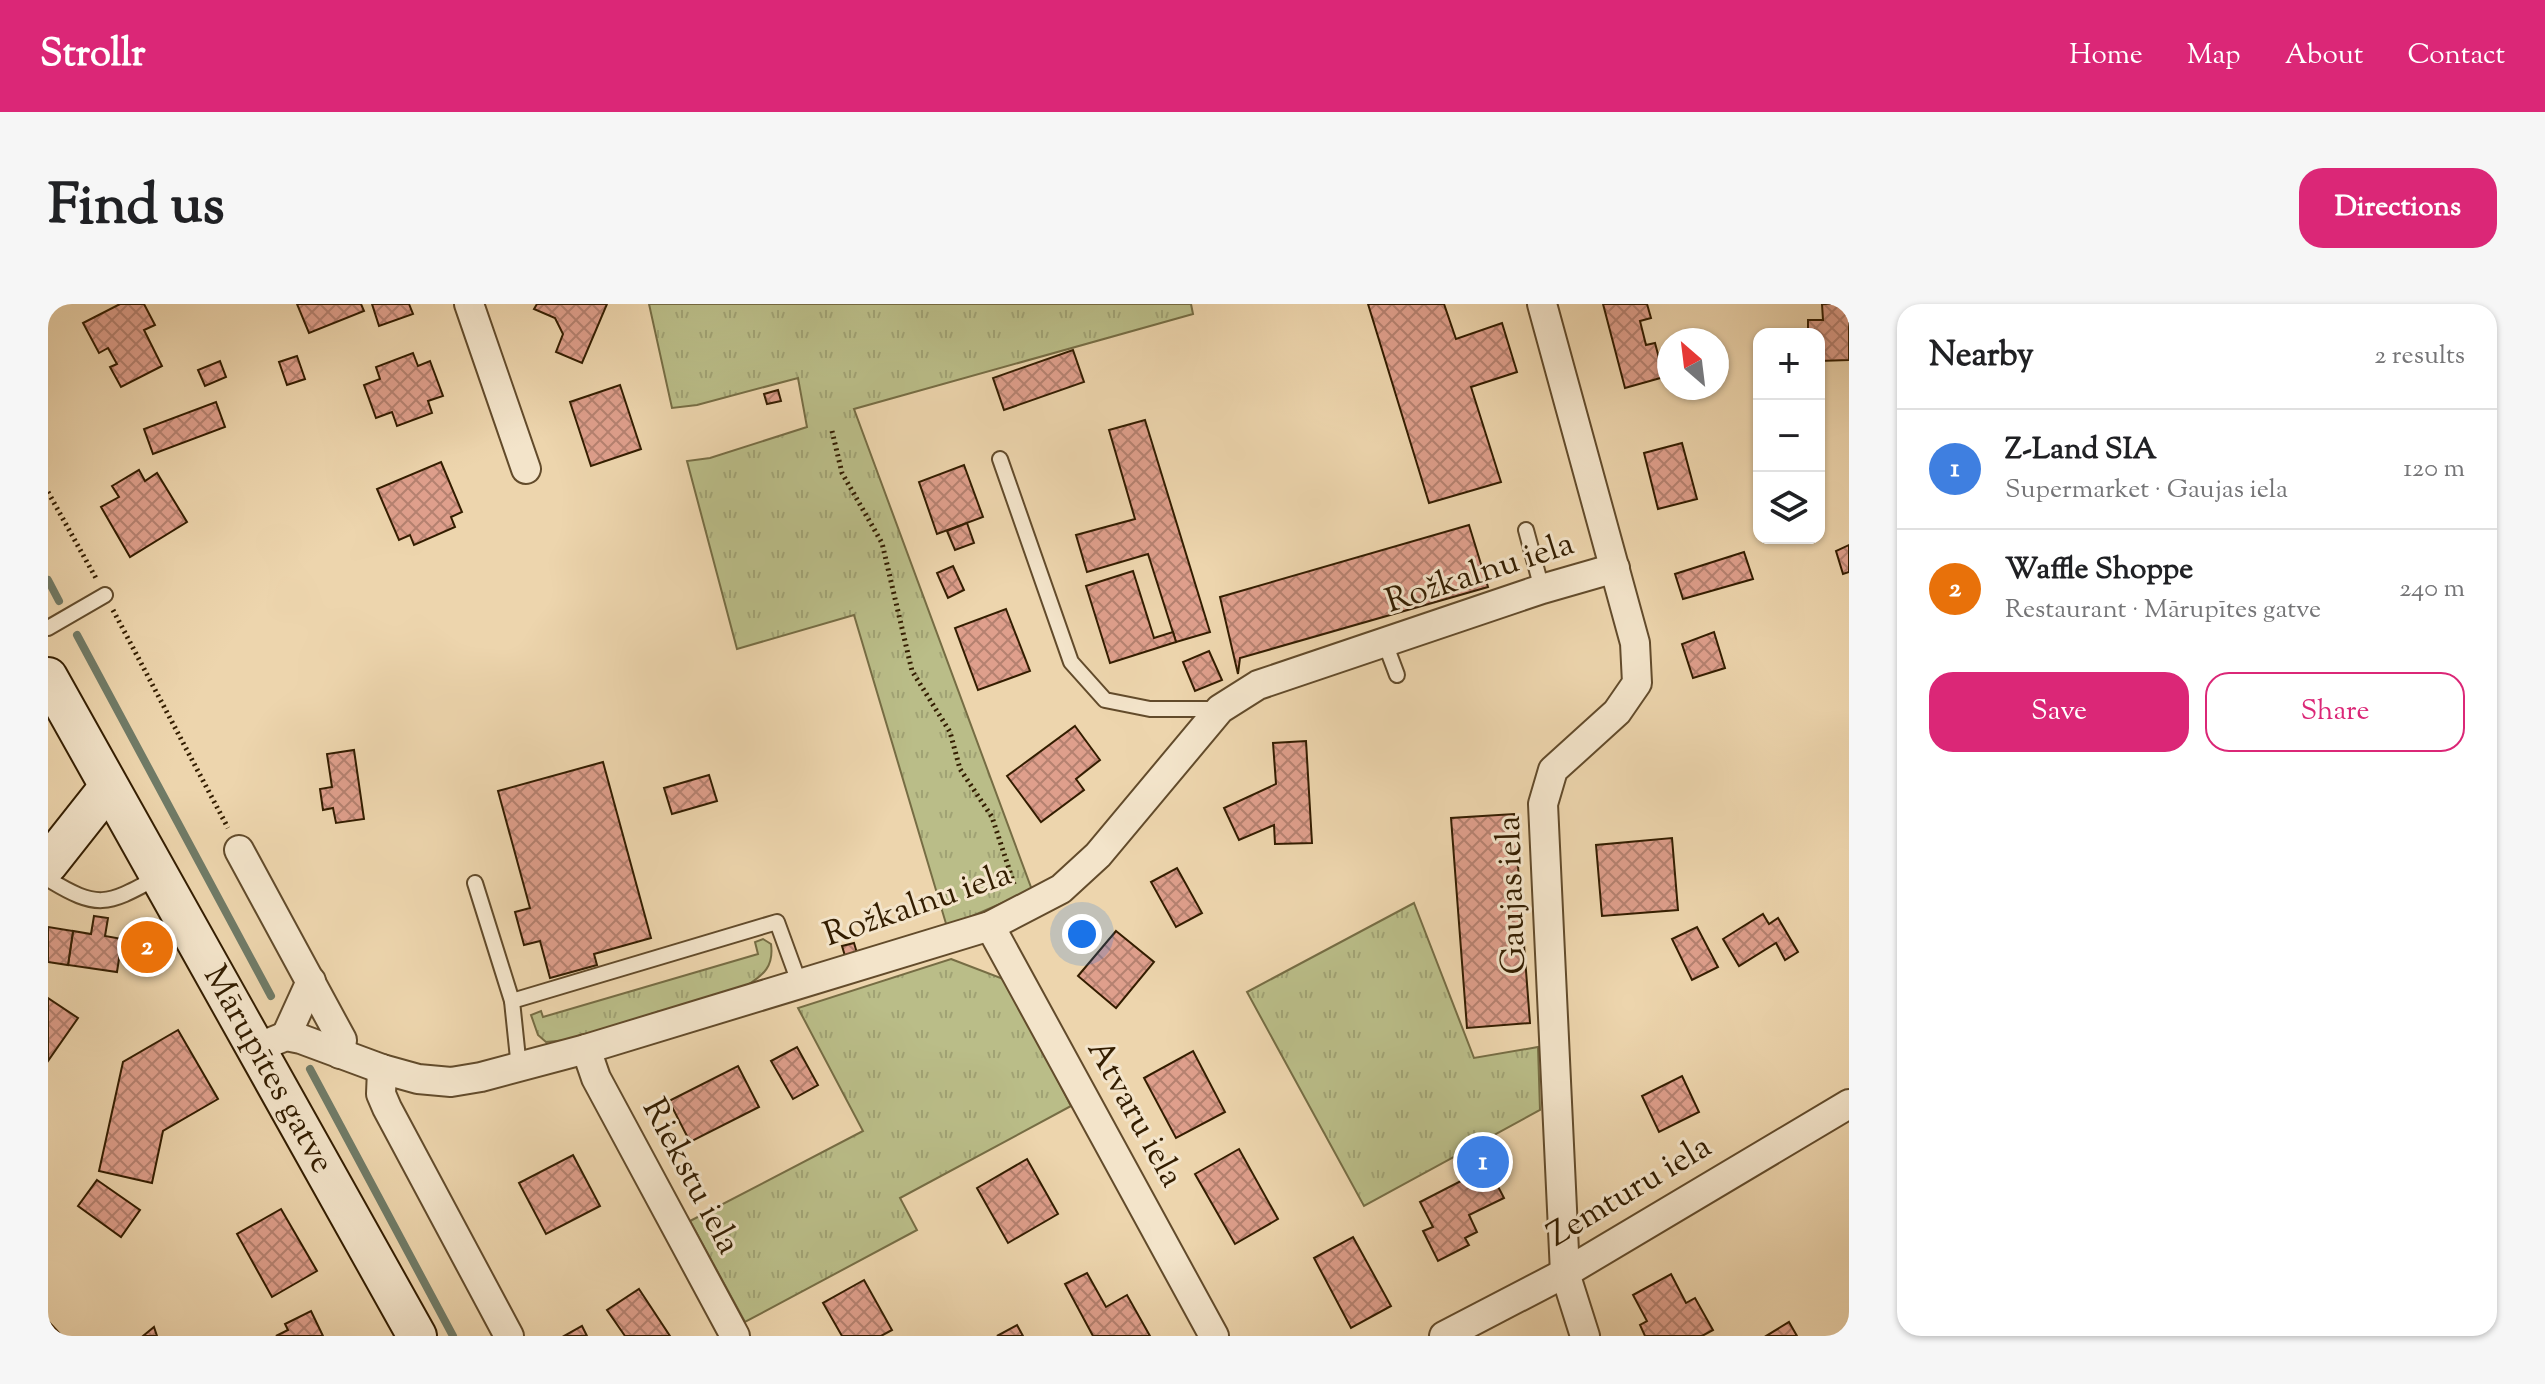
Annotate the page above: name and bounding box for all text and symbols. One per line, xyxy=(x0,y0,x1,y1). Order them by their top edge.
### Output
text: Strollr xyxy=(40,29,146,83)
text: Home xyxy=(2069,36,2143,76)
text: Map xyxy=(2187,36,2241,76)
text: About xyxy=(2285,36,2363,76)
text: Contact xyxy=(2407,36,2505,76)
text: Find us xyxy=(48,168,224,249)
button: Directions xyxy=(2299,168,2497,248)
north arrow xyxy=(1657,328,1729,400)
map controls xyxy=(1753,328,1825,544)
button: + xyxy=(1753,328,1825,400)
text: Nearby xyxy=(1929,332,2034,381)
text: 2 results xyxy=(2374,338,2465,375)
button: − xyxy=(1753,400,1825,472)
text: Z-Land SIA xyxy=(2005,429,2157,472)
text: 1 xyxy=(1951,451,1959,488)
text: 120 m xyxy=(2403,451,2465,488)
button: layers xyxy=(1753,472,1825,544)
text: Supermarket · Gaujas iela xyxy=(2005,472,2288,509)
street label: Rožkalnu iela xyxy=(1379,520,1581,628)
text: Waffle Shoppe xyxy=(2005,549,2193,592)
text: 2 xyxy=(1949,571,1961,608)
text: 240 m xyxy=(2399,571,2465,608)
text: Restaurant · Mārupītes gatve xyxy=(2005,592,2321,629)
button: Save xyxy=(1929,672,2189,752)
button: Share xyxy=(2205,672,2465,752)
street label: Gaujas iela xyxy=(1486,815,1540,975)
street label: Rožkalnu iela xyxy=(818,851,1018,961)
your location xyxy=(1062,914,1102,954)
pin: 2 xyxy=(121,917,173,977)
street label: Mārupītes gatve xyxy=(190,957,346,1183)
street label: Atvaru iela xyxy=(1073,1031,1195,1197)
street label: Riekstu iela xyxy=(628,1090,752,1264)
street label: Zemturu iela xyxy=(1539,1124,1721,1260)
pin: 1 xyxy=(1457,1132,1509,1192)

